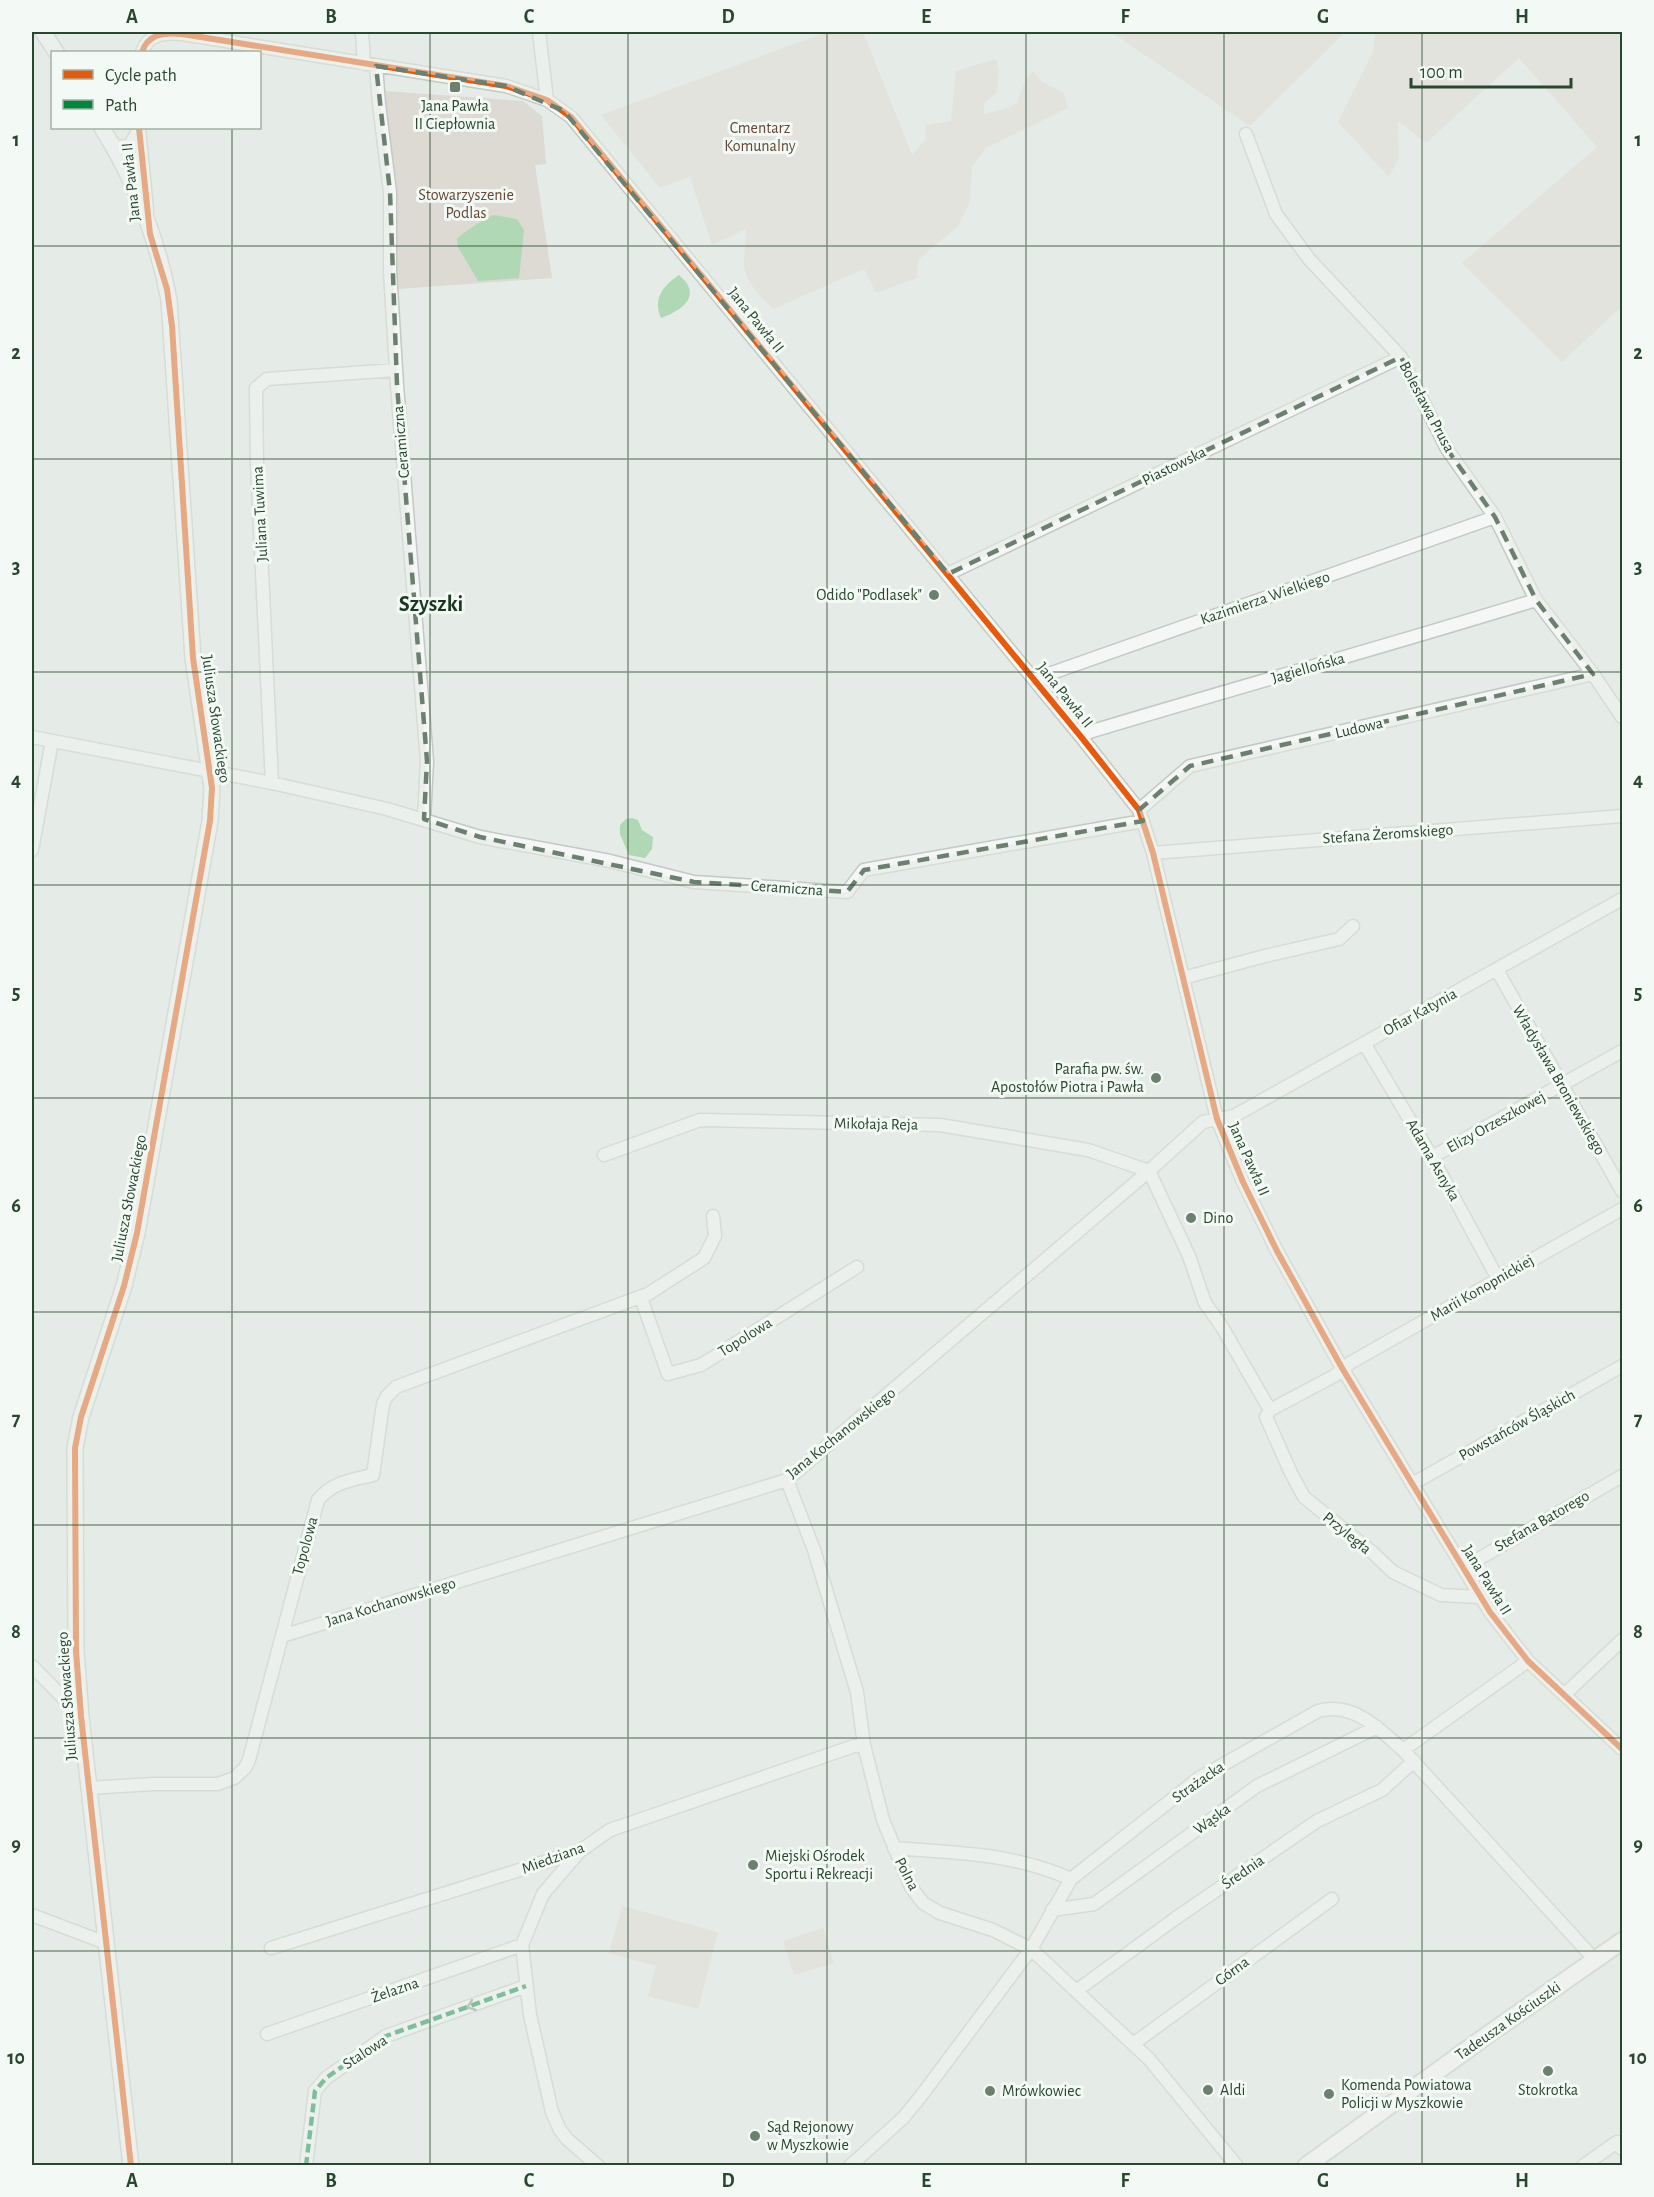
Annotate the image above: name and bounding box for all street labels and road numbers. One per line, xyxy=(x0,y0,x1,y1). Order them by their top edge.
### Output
street label: Jana Pawła II xyxy=(119,142,143,222)
street label: Jana Pawła II xyxy=(725,284,787,356)
street label: Bolesława Prusa xyxy=(1396,359,1458,455)
street label: Ceramiczna xyxy=(390,405,412,479)
street label: Piastowska xyxy=(1139,444,1209,488)
street label: Juliana Tuwima xyxy=(250,466,270,562)
street label: Kazimierza Wielkiego xyxy=(1198,568,1332,628)
street label: Jagiellońska xyxy=(1270,650,1346,686)
street label: Juliusza Słowackiego xyxy=(199,654,233,784)
street label: Jana Pawła II xyxy=(1034,659,1096,731)
street label: Ludowa xyxy=(1334,715,1384,741)
street label: Stefana Żeromskiego xyxy=(1322,819,1454,847)
street label: Ceramiczna xyxy=(750,877,824,899)
street label: Ofiar Katynia xyxy=(1380,985,1460,1040)
street label: Władysława Broniewskiego xyxy=(1509,1002,1609,1158)
street label: Elizy Orzeszkowej xyxy=(1444,1088,1548,1157)
street label: Mikołaja Reja xyxy=(834,1115,918,1134)
street label: Adama Asnyka xyxy=(1402,1116,1463,1204)
street label: Jana Pawła II xyxy=(1226,1120,1272,1198)
street label: Juliusza Słowackiego xyxy=(109,1133,149,1263)
street label: Marii Konopnickiej xyxy=(1428,1252,1537,1325)
street label: Topolowa xyxy=(715,1314,775,1360)
street label: Jana Kochanowskiego xyxy=(784,1384,898,1482)
street label: Powstańców Śląskich xyxy=(1455,1384,1578,1464)
street label: Stefana Batorego xyxy=(1492,1487,1592,1555)
street label: Przyległa xyxy=(1319,1509,1374,1558)
street label: Topolowa xyxy=(289,1515,321,1577)
street label: Jana Pawła II xyxy=(1459,1542,1515,1618)
street label: Jana Kochanowskiego xyxy=(324,1575,458,1629)
street label: Juliusza Słowackiego xyxy=(55,1631,79,1761)
street label: Strażacka xyxy=(1169,1758,1227,1806)
street label: Wąska xyxy=(1191,1800,1233,1838)
street label: Miedziana xyxy=(519,1839,587,1877)
street label: Średnia xyxy=(1217,1849,1267,1892)
street label: Polna xyxy=(892,1855,922,1893)
street label: Górna xyxy=(1212,1953,1252,1989)
street label: Żelazna xyxy=(369,1973,421,2006)
street label: Tadeusza Kościuszki xyxy=(1452,1979,1564,2063)
street label: Stalowa xyxy=(340,2032,390,2072)

